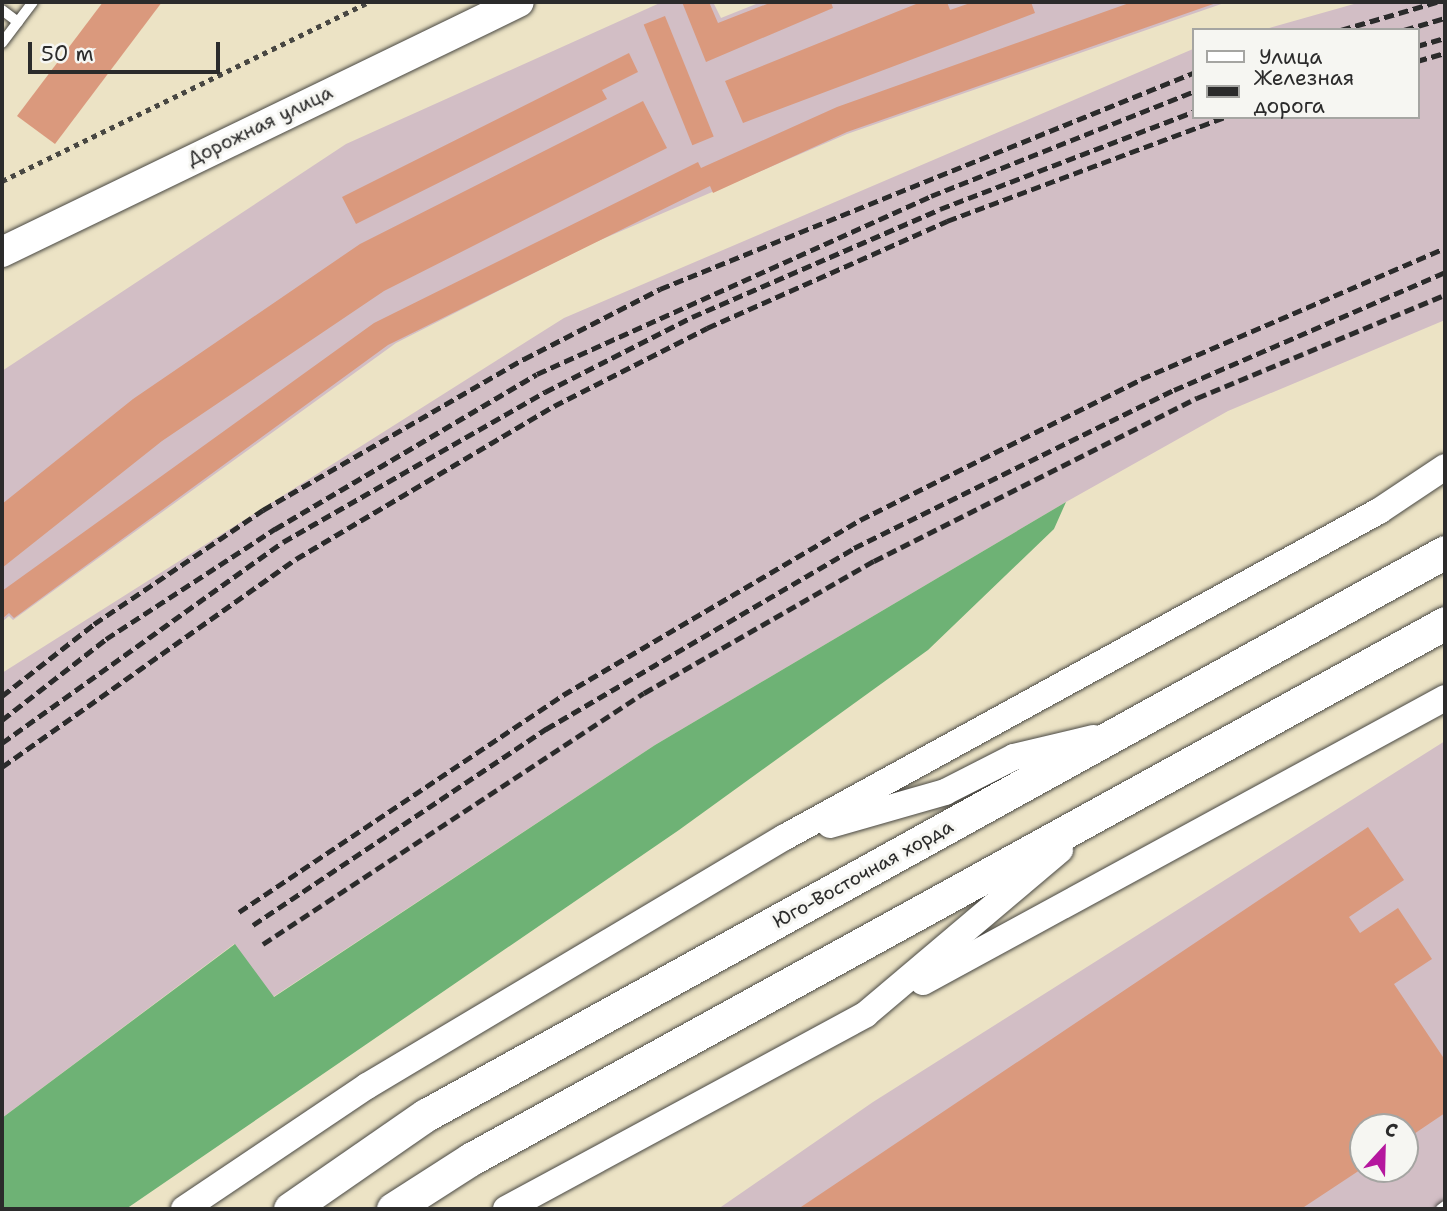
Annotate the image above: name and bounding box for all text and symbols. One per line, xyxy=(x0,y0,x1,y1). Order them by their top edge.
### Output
scale bar xyxy=(32,28,224,72)
legend xyxy=(1192,28,1419,119)
text: 50 m xyxy=(41,40,94,68)
text: Улица xyxy=(1259,43,1322,71)
text: Железная дорога xyxy=(1254,64,1354,120)
street label: Дорожная улица xyxy=(184,81,336,171)
street label: Юго-Восточная хорда xyxy=(769,815,957,933)
north arrow xyxy=(1349,1113,1419,1183)
text: С xyxy=(1381,1116,1401,1144)

